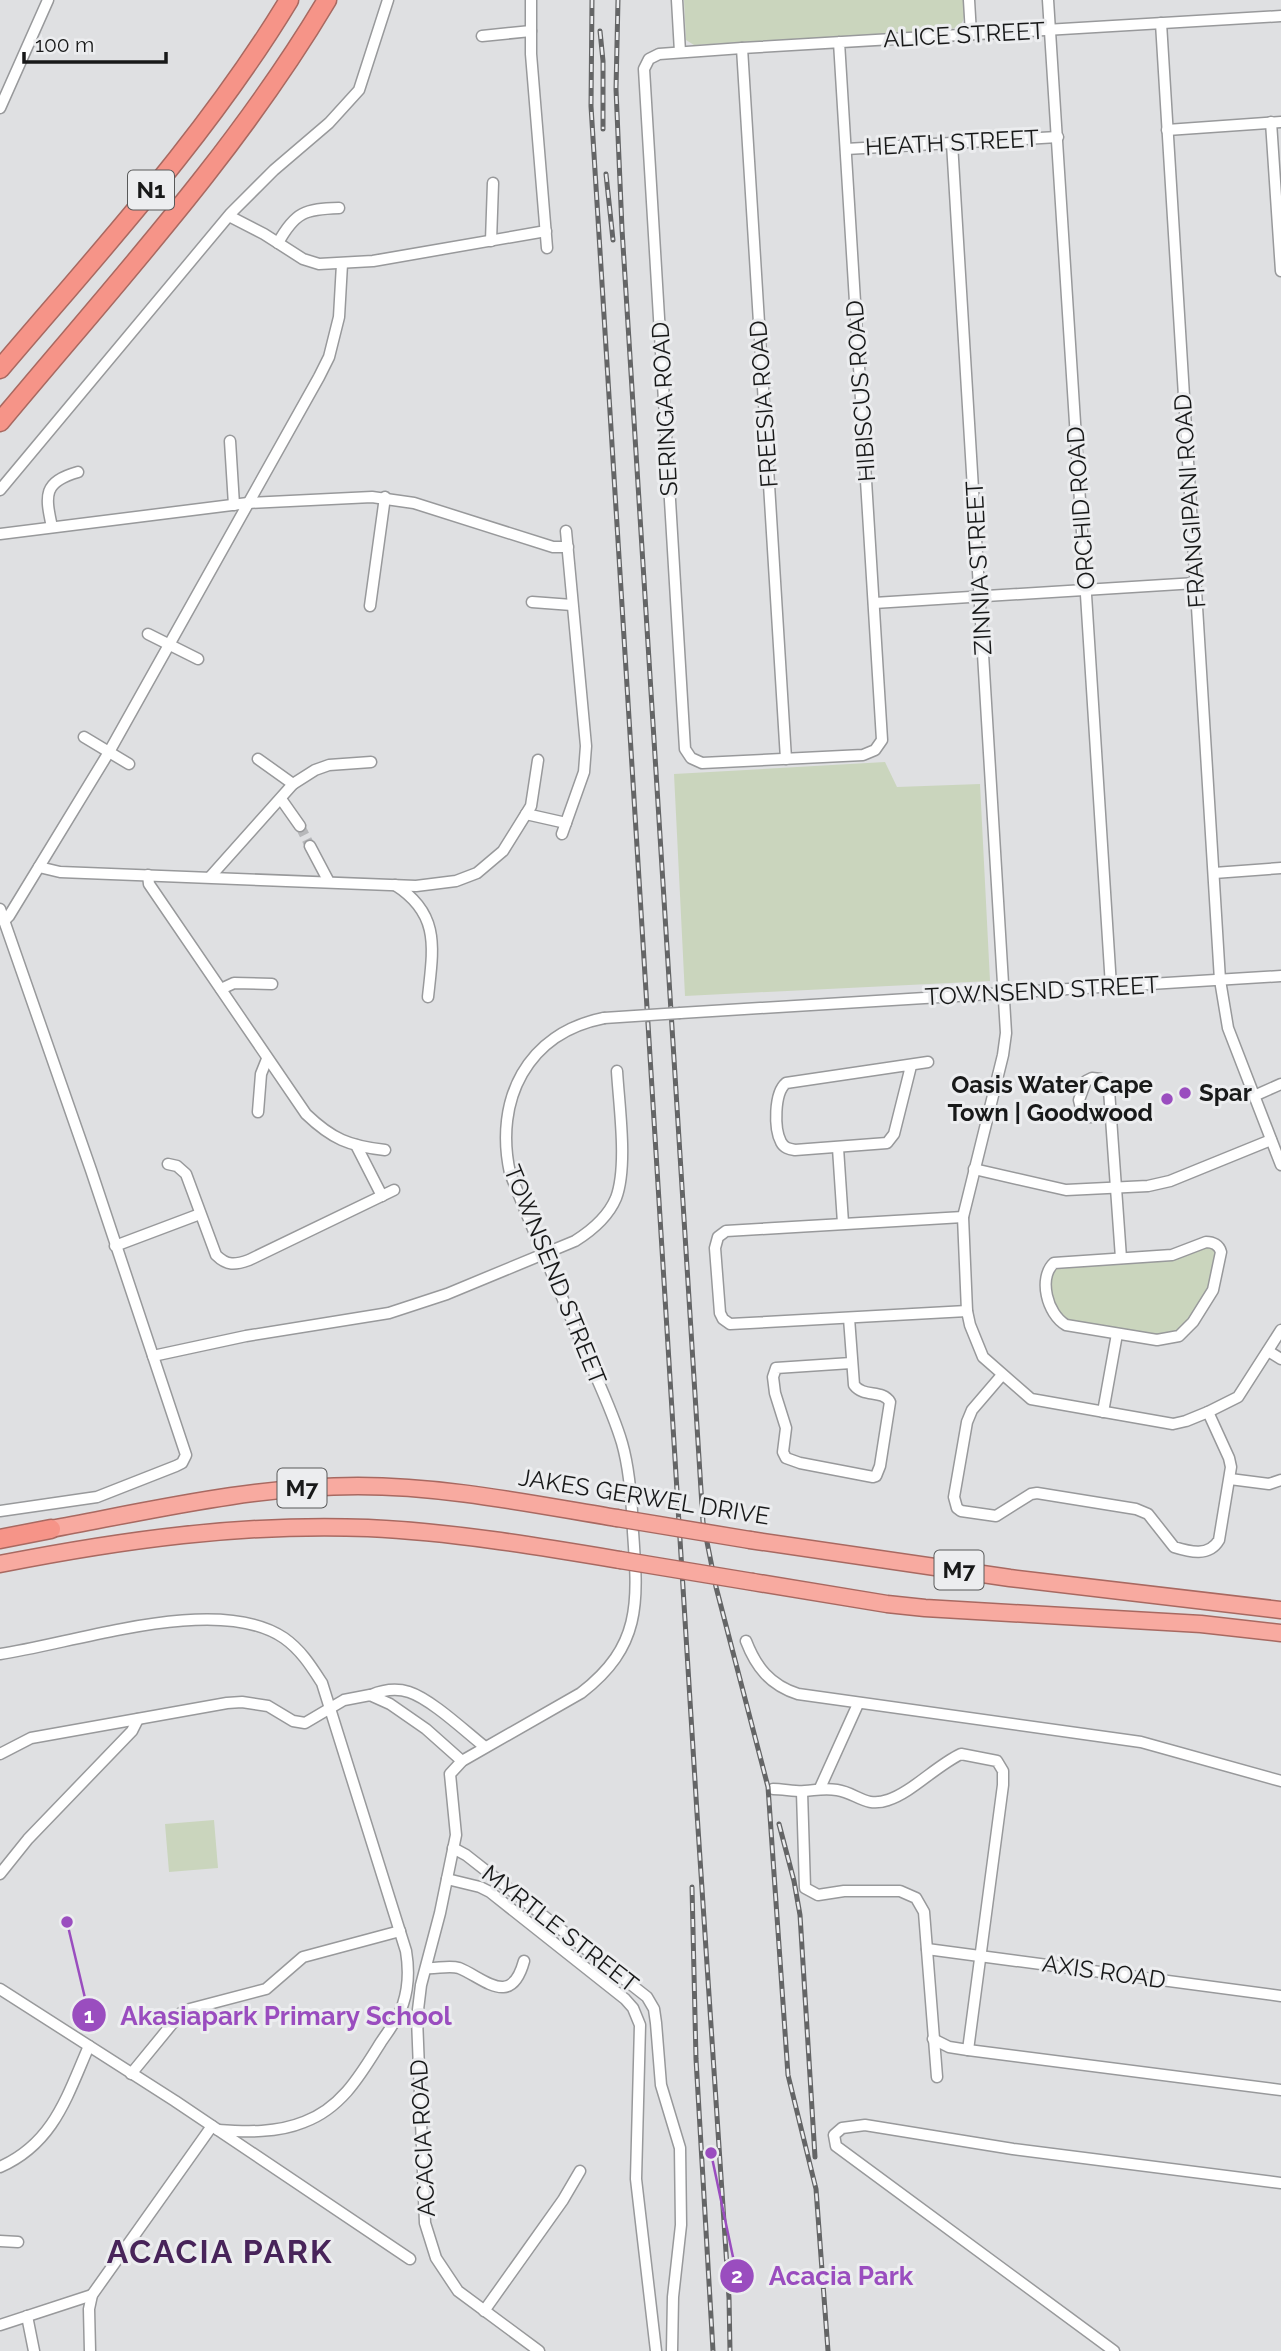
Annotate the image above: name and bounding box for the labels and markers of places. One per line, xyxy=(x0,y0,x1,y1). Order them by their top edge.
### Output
place label: Oasis Water Cape Town | Goodwood xyxy=(948,1070,1153,1127)
place label: Spar xyxy=(1199,1078,1252,1107)
marker: Spar xyxy=(1177,1085,1193,1101)
marker: Oasis Water Cape Town | Goodwood xyxy=(1159,1091,1175,1107)
callout: Akasiapark Primary School xyxy=(71,1992,466,2039)
callout: Acacia Park xyxy=(720,2252,927,2299)

